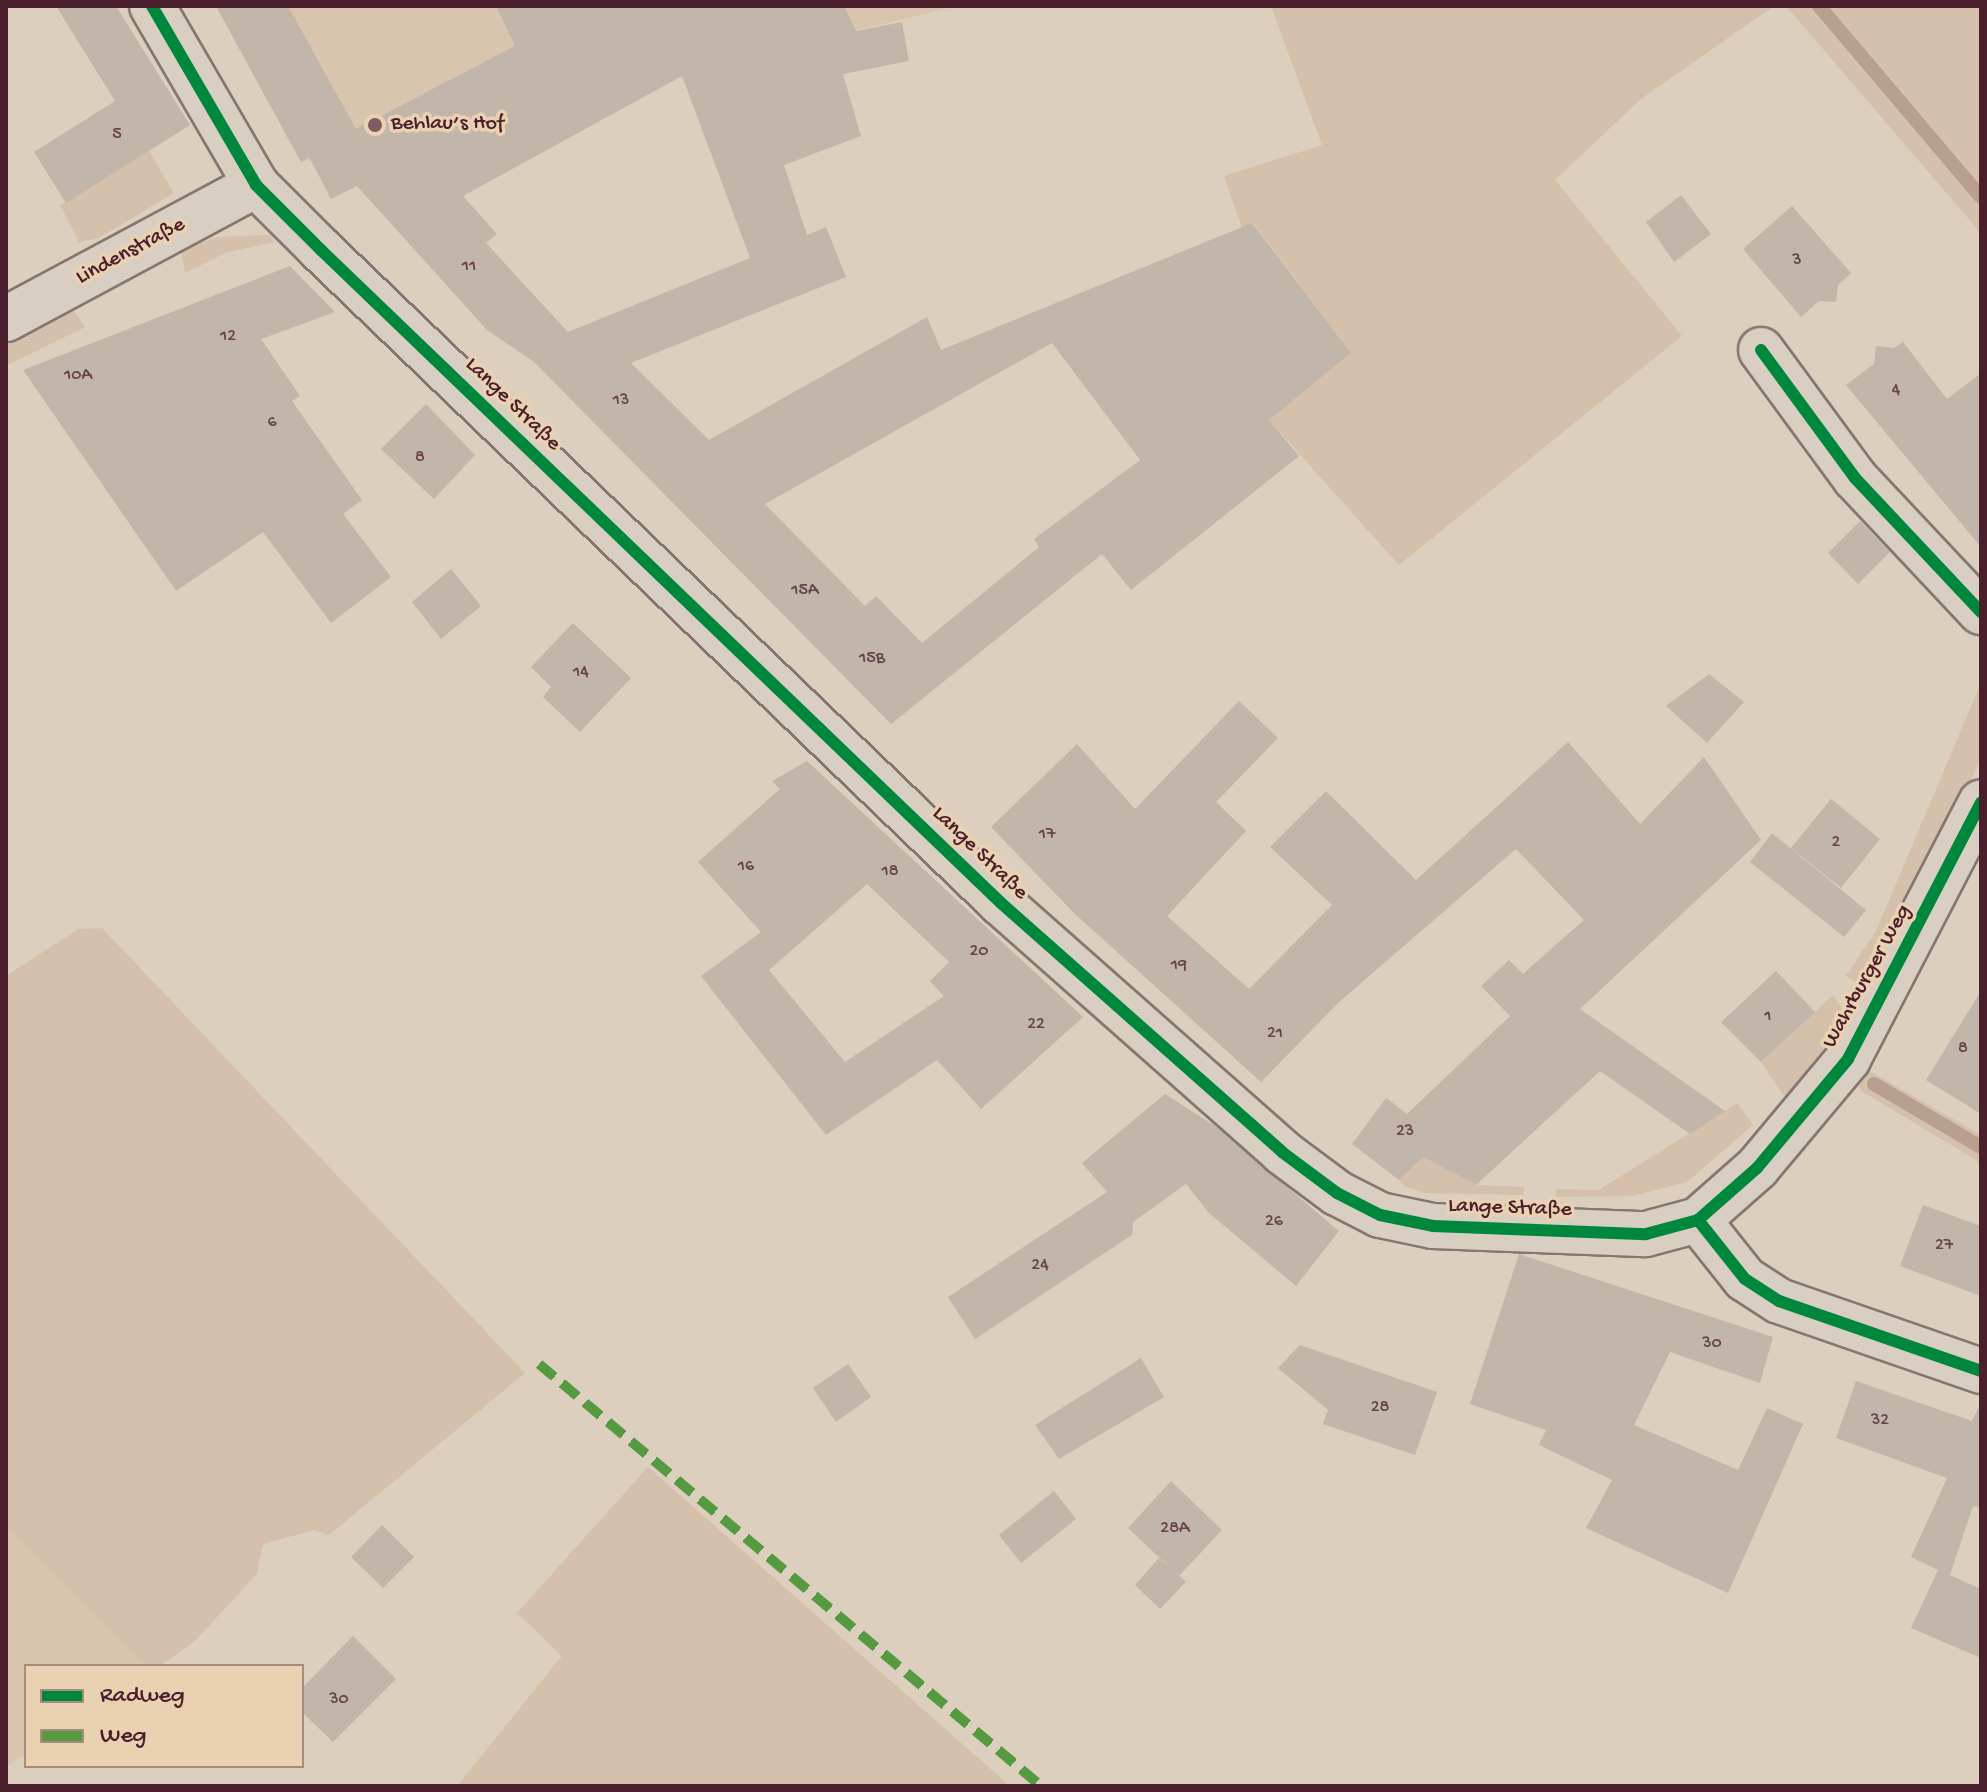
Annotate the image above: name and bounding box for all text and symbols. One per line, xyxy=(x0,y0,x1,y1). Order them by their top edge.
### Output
place label: Behlau’s Hof xyxy=(391,112,504,138)
marker: Behlau’s Hof xyxy=(366,116,384,134)
house number: 5 xyxy=(112,124,122,146)
street label: Lindenstraße xyxy=(72,212,190,292)
house number: 3 xyxy=(1792,250,1802,272)
house number: 11 xyxy=(462,256,476,278)
house number: 12 xyxy=(220,326,236,348)
street label: Lange Straße xyxy=(458,353,566,457)
house number: 10A xyxy=(64,365,92,387)
house number: 4 xyxy=(1892,380,1900,402)
house number: 13 xyxy=(613,390,629,412)
house number: 6 xyxy=(267,412,277,434)
house number: 8 xyxy=(415,447,425,469)
house number: 15A xyxy=(791,580,819,602)
house number: 15B xyxy=(859,648,885,670)
house number: 14 xyxy=(573,662,589,684)
street label: Lange Straße xyxy=(925,802,1033,906)
house number: 17 xyxy=(1039,824,1055,846)
house number: 2 xyxy=(1832,832,1840,854)
house number: 16 xyxy=(738,856,754,878)
house number: 18 xyxy=(881,861,899,883)
street label: Wahrburger Weg xyxy=(1818,901,1918,1053)
house number: 20 xyxy=(969,941,989,963)
house number: 19 xyxy=(1171,955,1187,977)
house number: 1 xyxy=(1764,1006,1772,1028)
house number: 22 xyxy=(1027,1014,1045,1036)
house number: 21 xyxy=(1267,1023,1283,1045)
house number: 8 xyxy=(1958,1038,1968,1060)
house number: 23 xyxy=(1396,1121,1414,1143)
street label: Lange Straße xyxy=(1448,1194,1572,1224)
house number: 26 xyxy=(1265,1211,1283,1233)
house number: 27 xyxy=(1935,1235,1953,1257)
house number: 24 xyxy=(1031,1255,1049,1277)
house number: 30 xyxy=(1702,1333,1722,1355)
house number: 28 xyxy=(1371,1397,1389,1419)
house number: 32 xyxy=(1871,1410,1889,1432)
house number: 28A xyxy=(1160,1518,1190,1540)
legend xyxy=(24,1664,304,1768)
text: Radweg xyxy=(100,1682,185,1711)
house number: 30 xyxy=(329,1689,349,1711)
text: Weg xyxy=(100,1722,146,1751)

